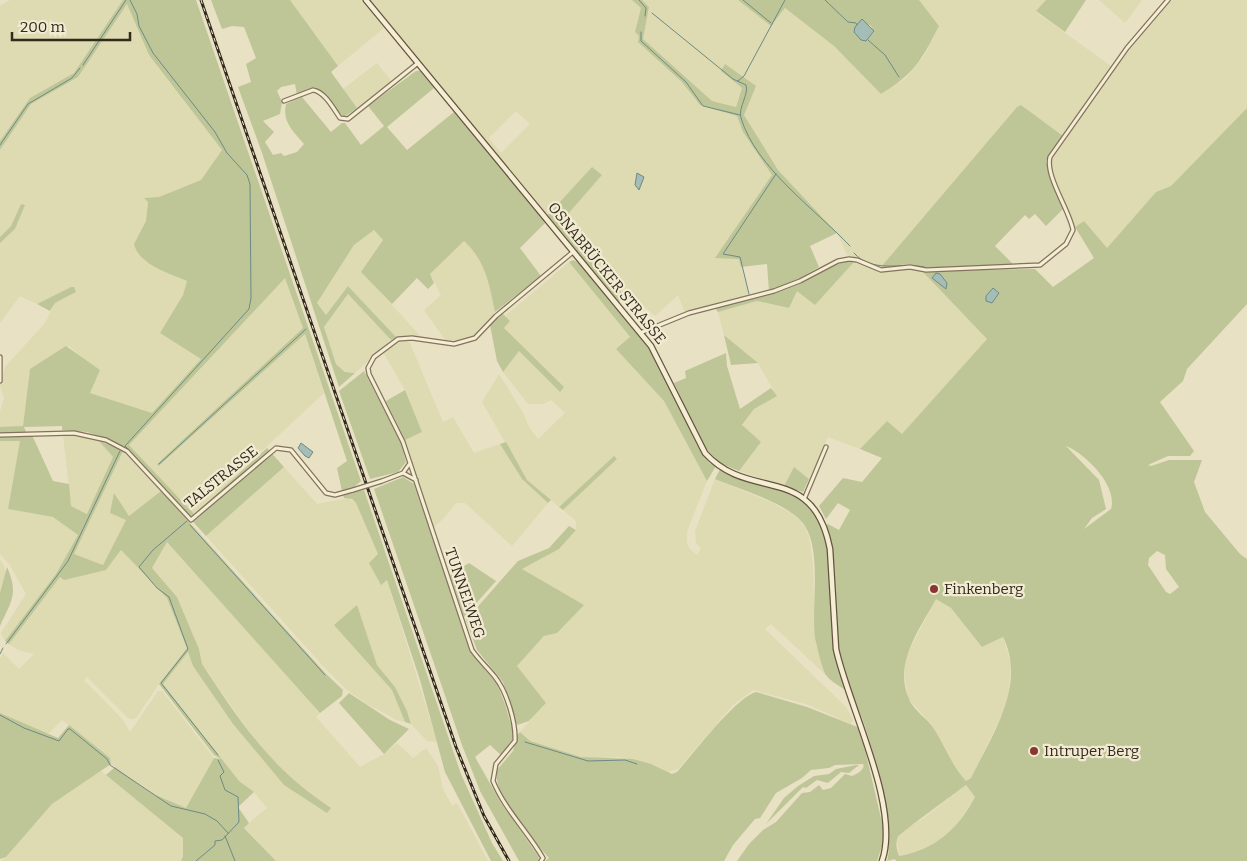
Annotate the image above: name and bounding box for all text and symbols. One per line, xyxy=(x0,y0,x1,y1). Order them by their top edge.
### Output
scale bar xyxy=(12,10,130,42)
text: 200 m xyxy=(20,18,65,36)
street label: OSNABRÜCKER STRASSE xyxy=(544,198,670,348)
street label: TALSTRASSE xyxy=(181,442,261,512)
street label: TUNNELWEG xyxy=(441,545,489,641)
place label: Finkenberg xyxy=(944,580,1023,598)
marker: Finkenberg xyxy=(928,583,940,595)
place label: Intruper Berg xyxy=(1044,742,1139,760)
marker: Intruper Berg xyxy=(1028,745,1040,757)

